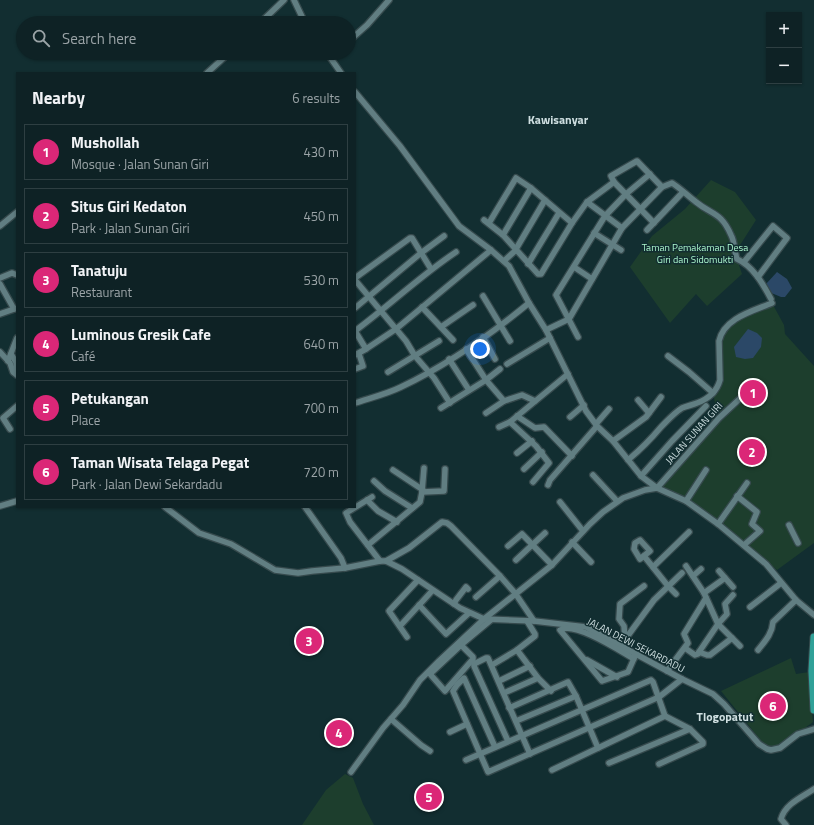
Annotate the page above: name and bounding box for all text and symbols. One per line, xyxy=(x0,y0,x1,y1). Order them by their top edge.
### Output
map controls xyxy=(766,12,802,84)
button: + xyxy=(766,12,802,48)
search box xyxy=(16,16,356,60)
icon: search xyxy=(30,27,52,49)
text: Search here xyxy=(62,27,136,50)
button: − xyxy=(766,48,802,84)
text: Nearby xyxy=(32,85,85,111)
text: 6 results xyxy=(292,88,340,108)
district label: Kawisanyar xyxy=(528,110,589,129)
text: Mushollah xyxy=(71,131,140,154)
text: 1 xyxy=(42,142,50,162)
text: 430 m xyxy=(303,142,339,162)
text: Mosque · Jalan Sunan Giri xyxy=(71,154,209,174)
text: Situs Giri Kedaton xyxy=(71,195,187,218)
text: 2 xyxy=(42,206,50,226)
text: 450 m xyxy=(303,206,339,226)
text: Park · Jalan Sunan Giri xyxy=(71,218,190,238)
park label: Taman Pemakaman Desa Giri dan Sidomukti xyxy=(642,240,748,267)
text: Tanatuju xyxy=(71,259,127,282)
text: 3 xyxy=(42,270,50,290)
text: 530 m xyxy=(303,270,339,290)
text: Restaurant xyxy=(71,282,132,302)
text: Luminous Gresik Cafe xyxy=(71,323,211,346)
text: 4 xyxy=(42,334,50,354)
text: 640 m xyxy=(303,334,339,354)
your location xyxy=(470,339,490,359)
text: Café xyxy=(71,346,95,366)
pin: 1 xyxy=(740,378,766,408)
text: Petukangan xyxy=(71,387,149,410)
text: 5 xyxy=(42,398,50,418)
text: 700 m xyxy=(303,398,339,418)
street label: JALAN SUNAN GIRI xyxy=(662,398,726,468)
text: Place xyxy=(71,410,100,430)
pin: 2 xyxy=(739,437,765,467)
text: Taman Wisata Telaga Pegat xyxy=(71,451,249,474)
text: 6 xyxy=(42,462,50,482)
text: 720 m xyxy=(303,462,339,482)
text: Park · Jalan Dewi Sekardadu xyxy=(71,474,222,494)
street label: JALAN DEWI SEKARDADU xyxy=(584,614,688,676)
pin: 3 xyxy=(296,626,322,656)
pin: 6 xyxy=(760,691,786,721)
district label: Tlogopatut xyxy=(697,707,754,726)
pin: 4 xyxy=(326,718,352,748)
pin: 5 xyxy=(416,782,442,812)

